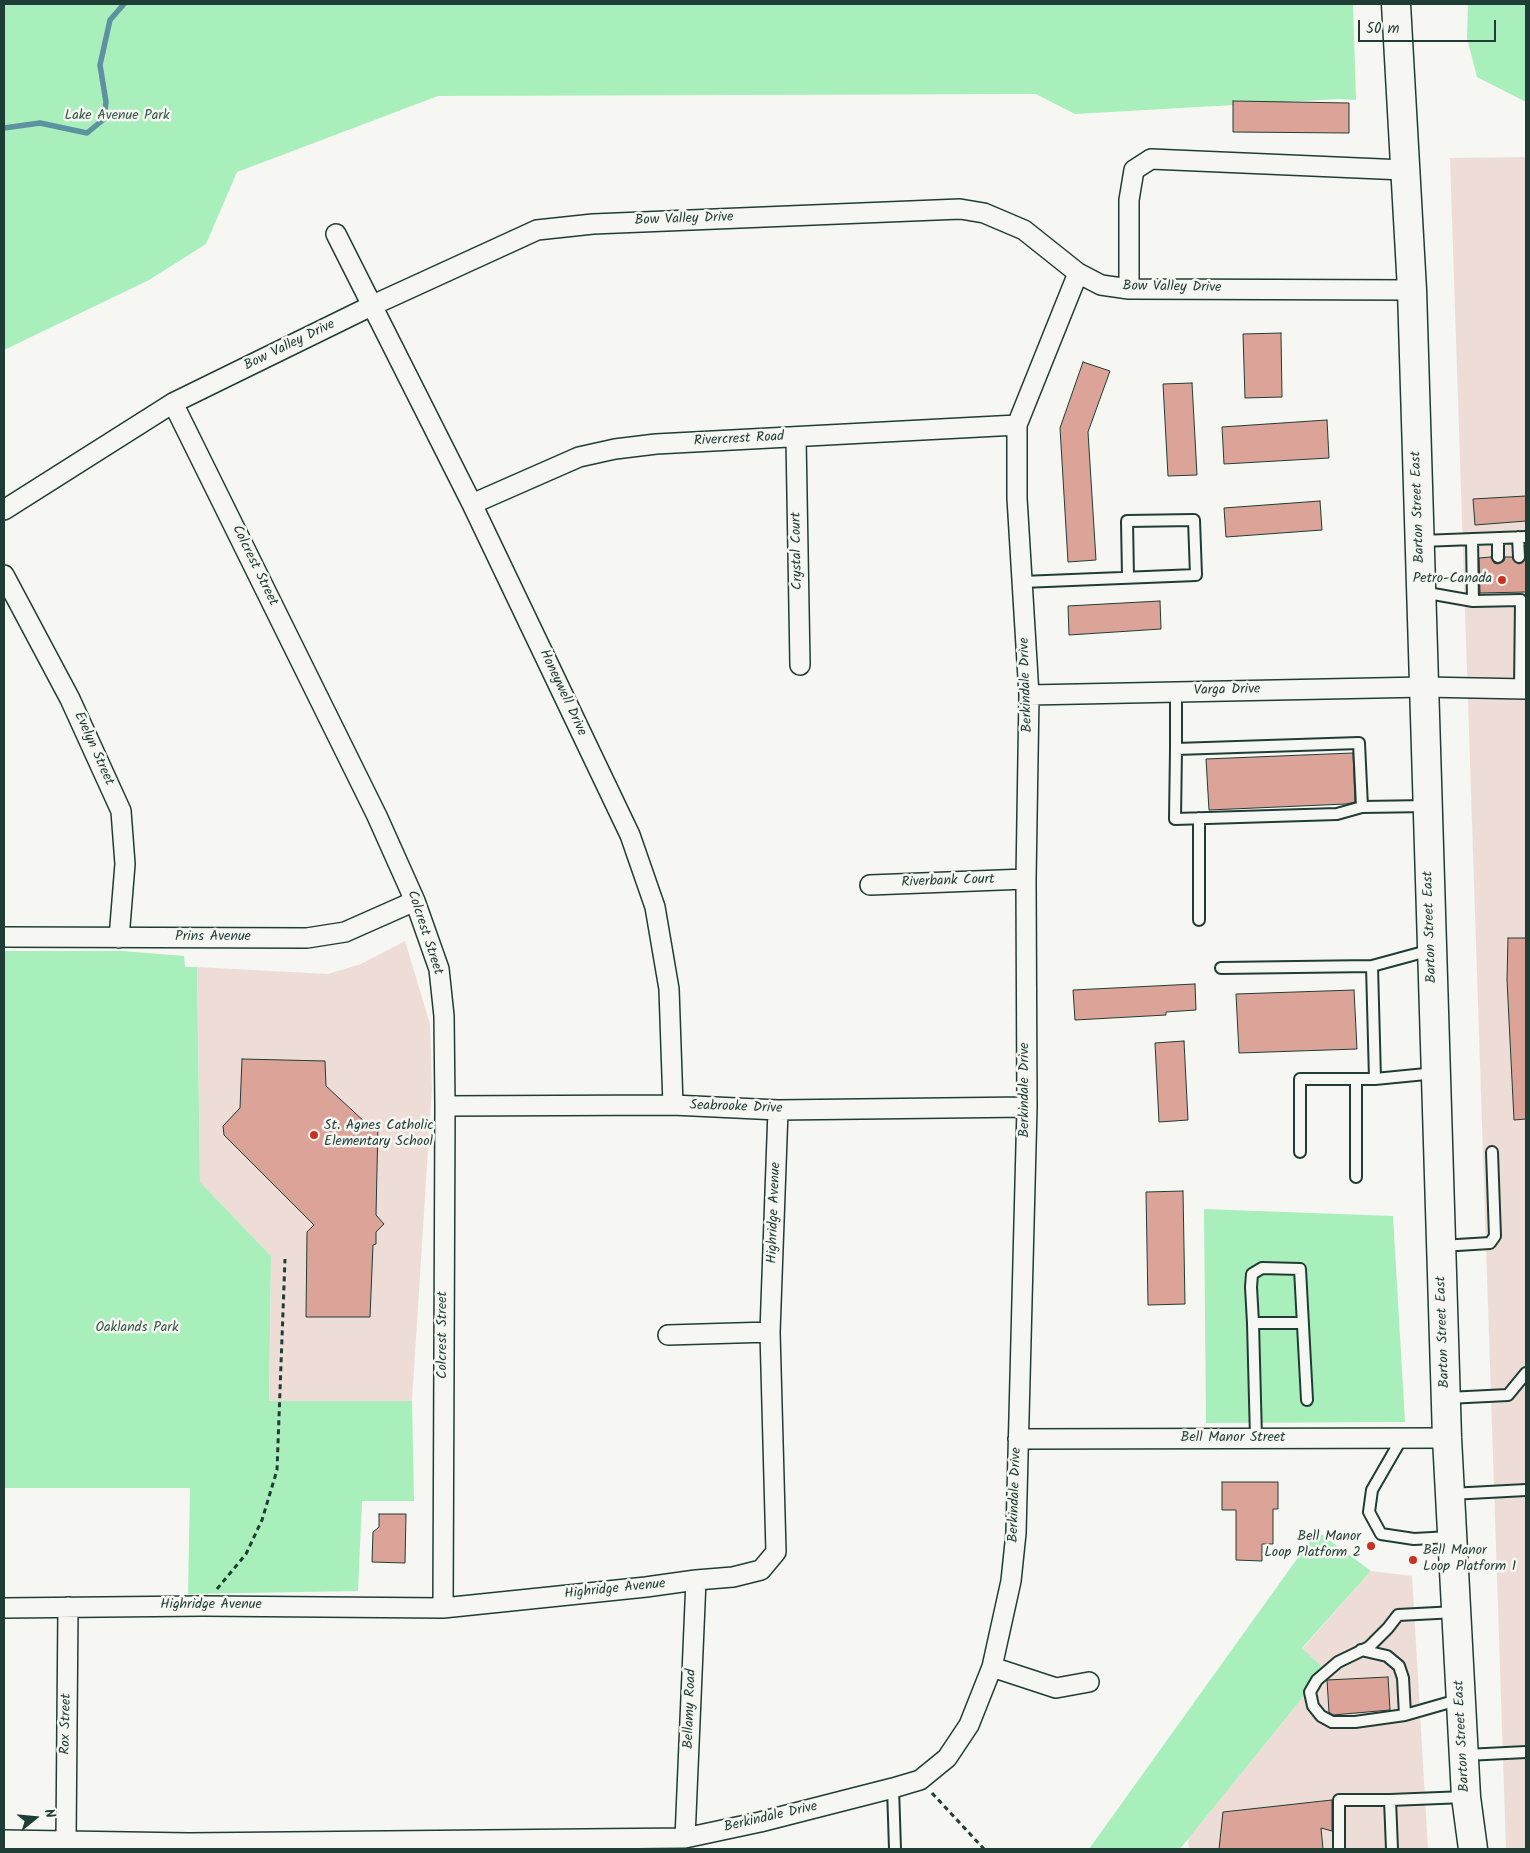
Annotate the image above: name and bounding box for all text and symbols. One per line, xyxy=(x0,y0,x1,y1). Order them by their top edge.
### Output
scale bar xyxy=(1360,10,1498,42)
text: 50 m xyxy=(1366,17,1400,41)
park label: Lake Avenue Park xyxy=(65,109,169,125)
street label: Bow Valley Drive xyxy=(634,210,734,230)
street label: Bow Valley Drive xyxy=(1122,279,1222,297)
street label: Bow Valley Drive xyxy=(242,317,338,375)
street label: Rivercrest Road xyxy=(693,429,785,451)
street label: Barton Street East xyxy=(1409,451,1429,563)
street label: Crystal Court xyxy=(789,512,807,590)
street label: Colcrest Street xyxy=(227,523,281,609)
place label: Petro-Canada xyxy=(1413,572,1492,588)
marker: Petro-Canada xyxy=(1496,574,1508,586)
street label: Berkindale Drive xyxy=(1017,637,1037,733)
street label: Honeywell Drive xyxy=(535,647,589,739)
street label: Varga Drive xyxy=(1194,682,1260,700)
street label: Evelyn Street xyxy=(69,710,117,788)
street label: Barton Street East xyxy=(1421,871,1441,983)
street label: Riverbank Court xyxy=(901,872,995,892)
street label: Colcrest Street xyxy=(402,889,446,977)
street label: Prins Avenue xyxy=(175,930,251,946)
street label: Berkindale Drive xyxy=(1018,1042,1034,1138)
street label: Seabrooke Drive xyxy=(689,1098,783,1118)
place label: St. Agnes Catholic Elementary School xyxy=(324,1119,433,1152)
marker: St. Agnes Catholic Elementary School xyxy=(308,1129,320,1141)
street label: Highridge Avenue xyxy=(765,1162,785,1264)
street label: Barton Street East xyxy=(1434,1276,1454,1388)
street label: Colcrest Street xyxy=(436,1291,452,1379)
park label: Oaklands Park xyxy=(95,1321,179,1337)
street label: Bell Manor Street xyxy=(1181,1431,1285,1447)
street label: Berkindale Drive xyxy=(1006,1447,1026,1543)
place label: Bell Manor Loop Platform 2 xyxy=(1264,1530,1361,1562)
marker: Bell Manor Loop Platform 2 xyxy=(1365,1540,1377,1552)
place label: Bell Manor Loop Platform 1 xyxy=(1423,1544,1516,1576)
marker: Bell Manor Loop Platform 1 xyxy=(1407,1554,1419,1566)
street label: Highridge Avenue xyxy=(564,1576,666,1604)
street label: Highridge Avenue xyxy=(160,1598,262,1614)
street label: Bellamy Road xyxy=(681,1669,701,1749)
street label: Barton Street East xyxy=(1452,1680,1474,1792)
street label: Rox Street xyxy=(58,1693,76,1755)
north arrow xyxy=(10,1793,60,1843)
street label: Berkindale Drive xyxy=(723,1799,819,1837)
text: N xyxy=(38,1806,61,1821)

